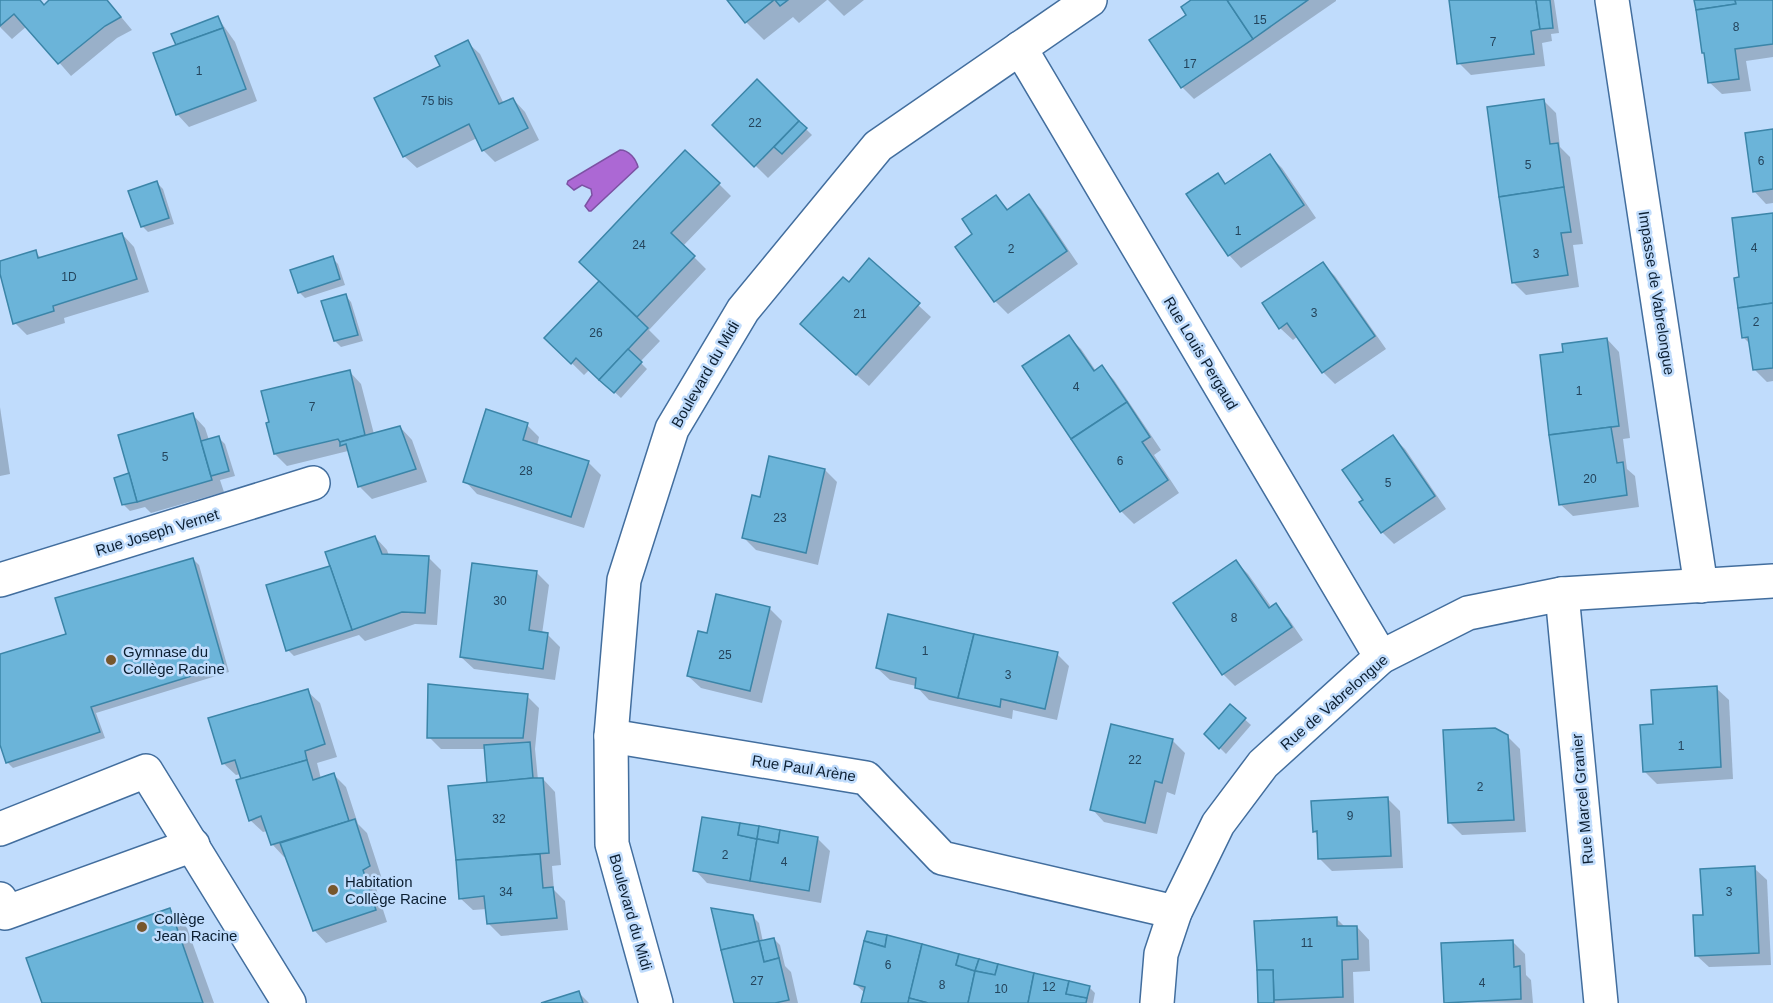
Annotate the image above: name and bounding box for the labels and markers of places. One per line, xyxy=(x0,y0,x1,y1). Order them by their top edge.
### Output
place label: Gymnase du Collège Racine xyxy=(123,643,225,677)
marker: Gymnase du Collège Racine xyxy=(104,653,118,667)
place label: Habitation Collège Racine xyxy=(345,873,447,907)
marker: Habitation Collège Racine xyxy=(326,883,340,897)
place label: Collège Jean Racine xyxy=(154,910,237,944)
marker: Collège Jean Racine xyxy=(135,920,149,934)

